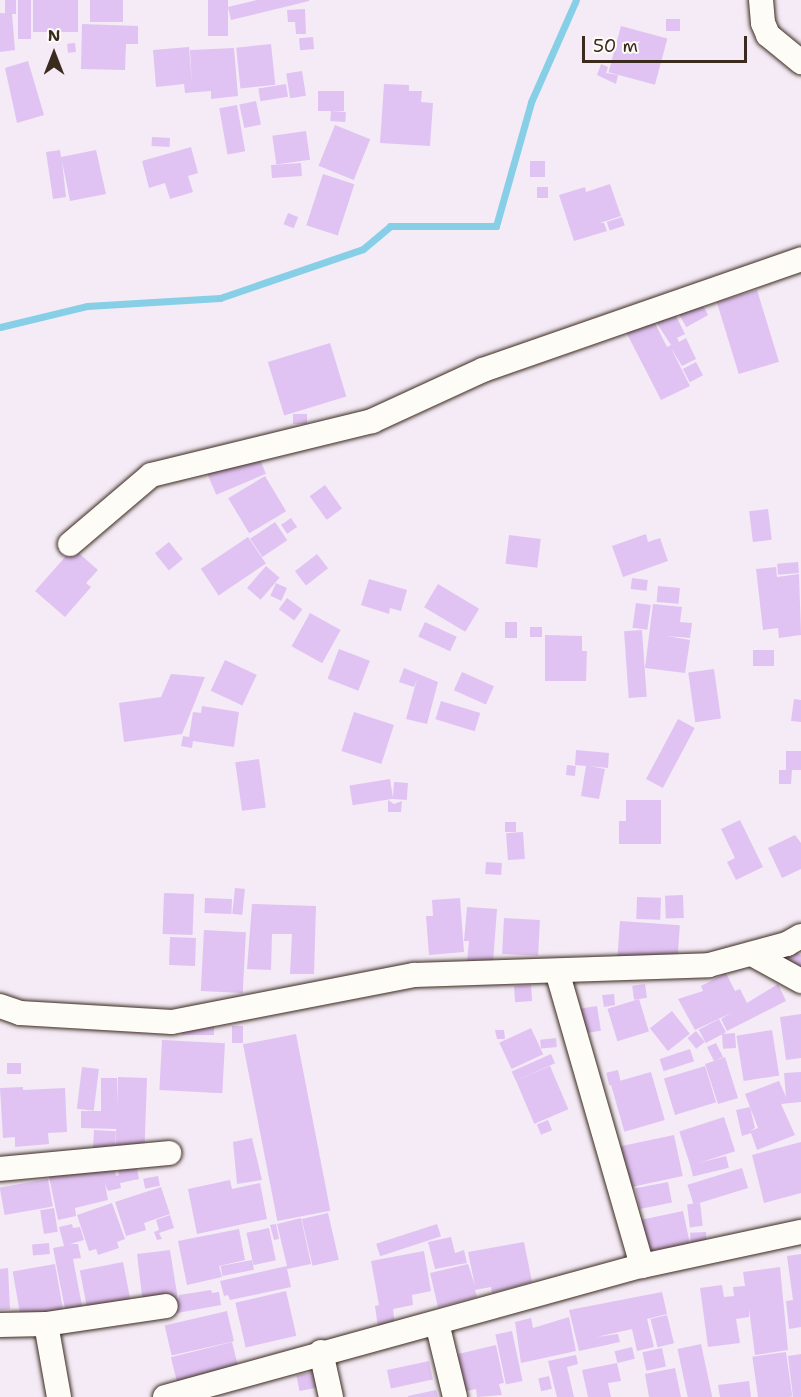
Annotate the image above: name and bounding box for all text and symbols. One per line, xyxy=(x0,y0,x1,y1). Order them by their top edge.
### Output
north arrow xyxy=(24,24,84,84)
scale bar xyxy=(585,24,750,62)
text: N xyxy=(48,25,60,46)
text: 50 m xyxy=(593,34,638,58)

